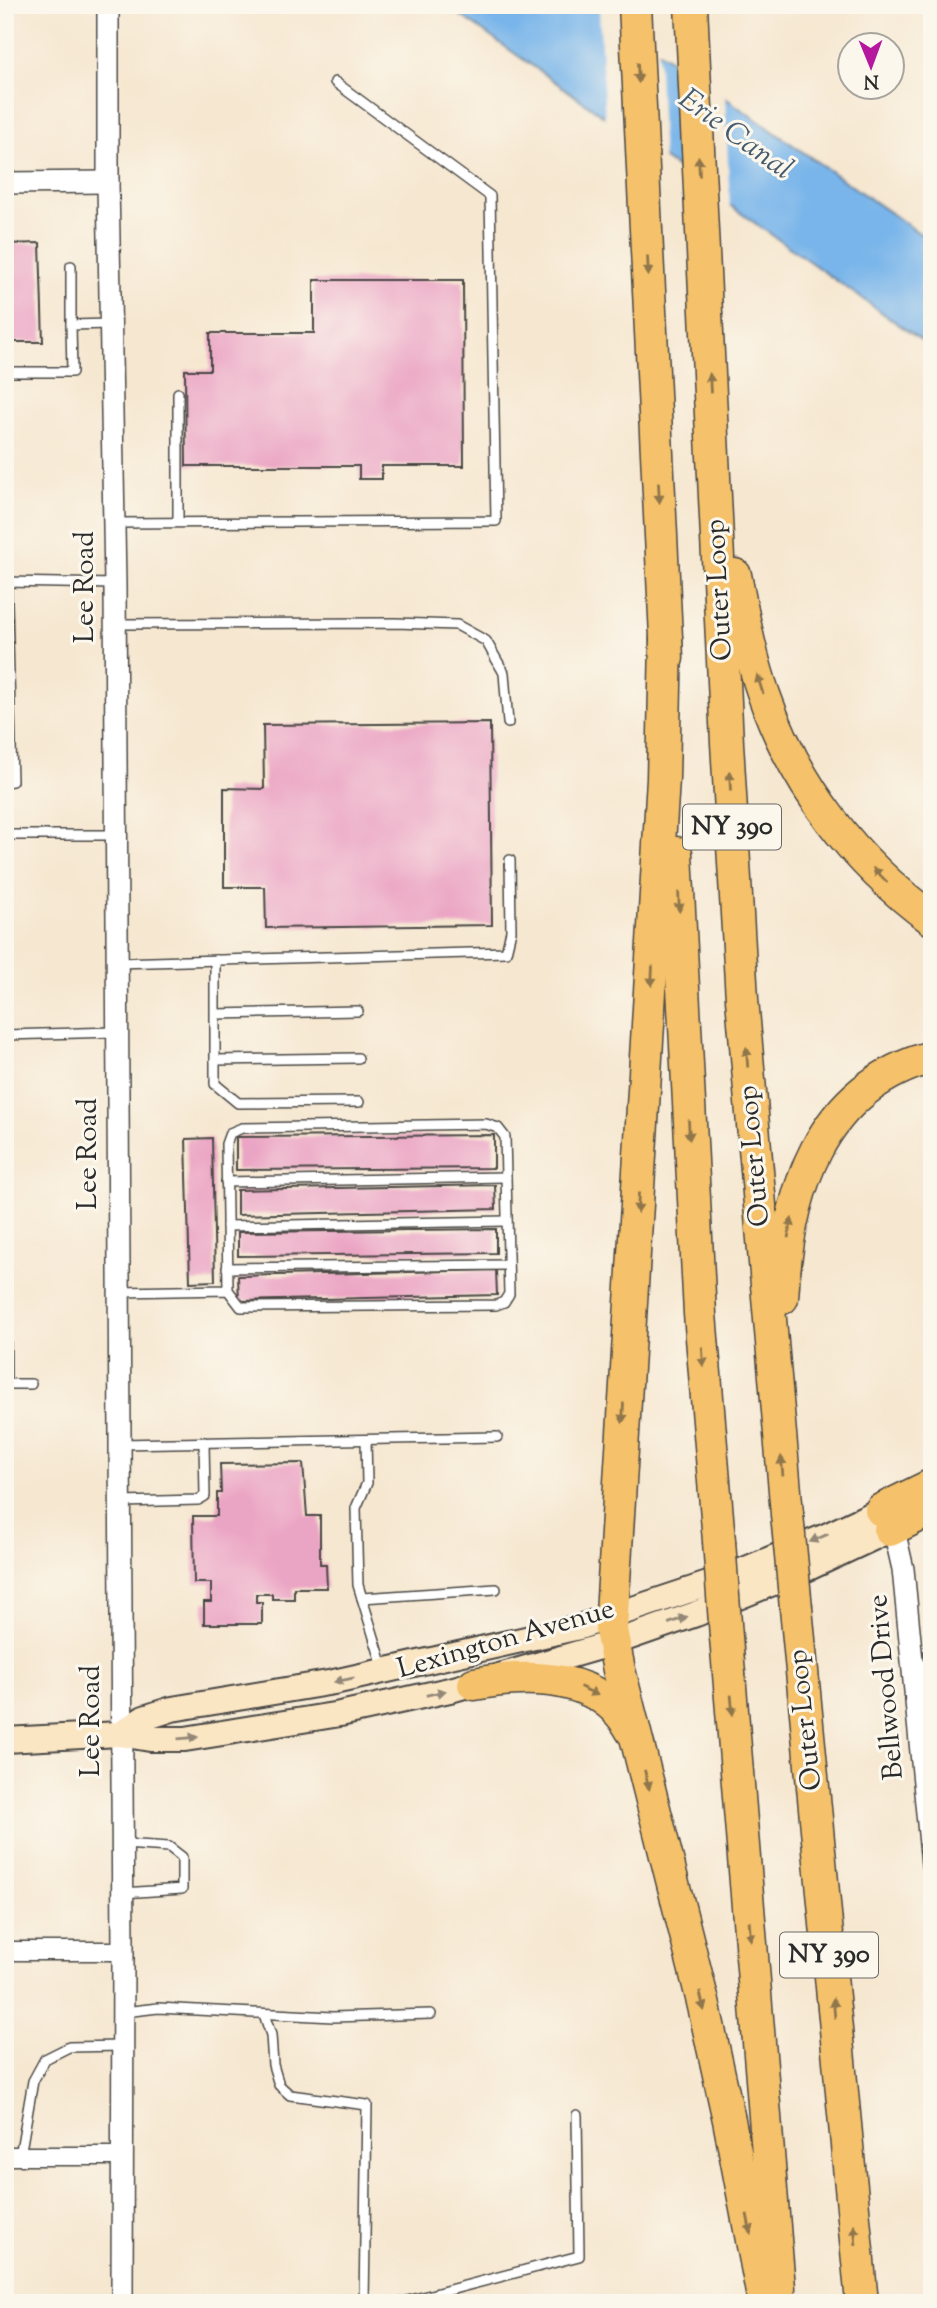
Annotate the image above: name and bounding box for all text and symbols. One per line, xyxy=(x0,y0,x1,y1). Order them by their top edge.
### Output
north arrow xyxy=(836,32,906,102)
one-way arrow xyxy=(633,63,644,85)
text: N xyxy=(863,67,879,94)
water label: Erie Canal xyxy=(669,79,801,191)
one-way arrow xyxy=(693,155,704,177)
one-way arrow xyxy=(642,255,653,277)
one-way arrow xyxy=(704,371,715,393)
one-way arrow xyxy=(653,482,664,504)
street label: Outer Loop xyxy=(696,518,744,662)
street label: Lee Road xyxy=(66,531,106,643)
one-way arrow xyxy=(755,673,765,694)
one-way arrow xyxy=(724,770,735,792)
road number: NY 390 xyxy=(683,804,781,849)
one-way arrow xyxy=(871,866,888,883)
one-way arrow xyxy=(673,892,684,914)
one-way arrow xyxy=(646,965,657,987)
one-way arrow xyxy=(741,1046,752,1068)
street label: Outer Loop xyxy=(729,1084,781,1228)
street label: Lee Road xyxy=(69,1098,109,1210)
one-way arrow xyxy=(684,1119,695,1141)
one-way arrow xyxy=(633,1192,644,1214)
one-way arrow xyxy=(784,1217,795,1239)
one-way arrow xyxy=(698,1346,709,1368)
one-way arrow xyxy=(617,1402,628,1424)
one-way arrow xyxy=(776,1455,787,1477)
one-way arrow xyxy=(808,1533,829,1544)
street label: Lexington Avenue xyxy=(393,1590,619,1690)
street label: Bellwood Drive xyxy=(859,1593,915,1781)
one-way arrow xyxy=(667,1615,688,1626)
street label: Outer Loop xyxy=(779,1647,833,1793)
street label: Lee Road xyxy=(72,1665,112,1777)
one-way arrow xyxy=(333,1674,355,1685)
one-way arrow xyxy=(579,1686,599,1697)
one-way arrow xyxy=(425,1688,447,1699)
one-way arrow xyxy=(727,1694,738,1716)
one-way arrow xyxy=(177,1733,199,1744)
one-way arrow xyxy=(642,1770,653,1792)
one-way arrow xyxy=(745,1921,756,1943)
road number: NY 390 xyxy=(780,1932,878,1978)
one-way arrow xyxy=(697,1990,708,2012)
one-way arrow xyxy=(828,1997,839,2019)
one-way arrow xyxy=(744,2213,755,2235)
one-way arrow xyxy=(849,2224,860,2246)

